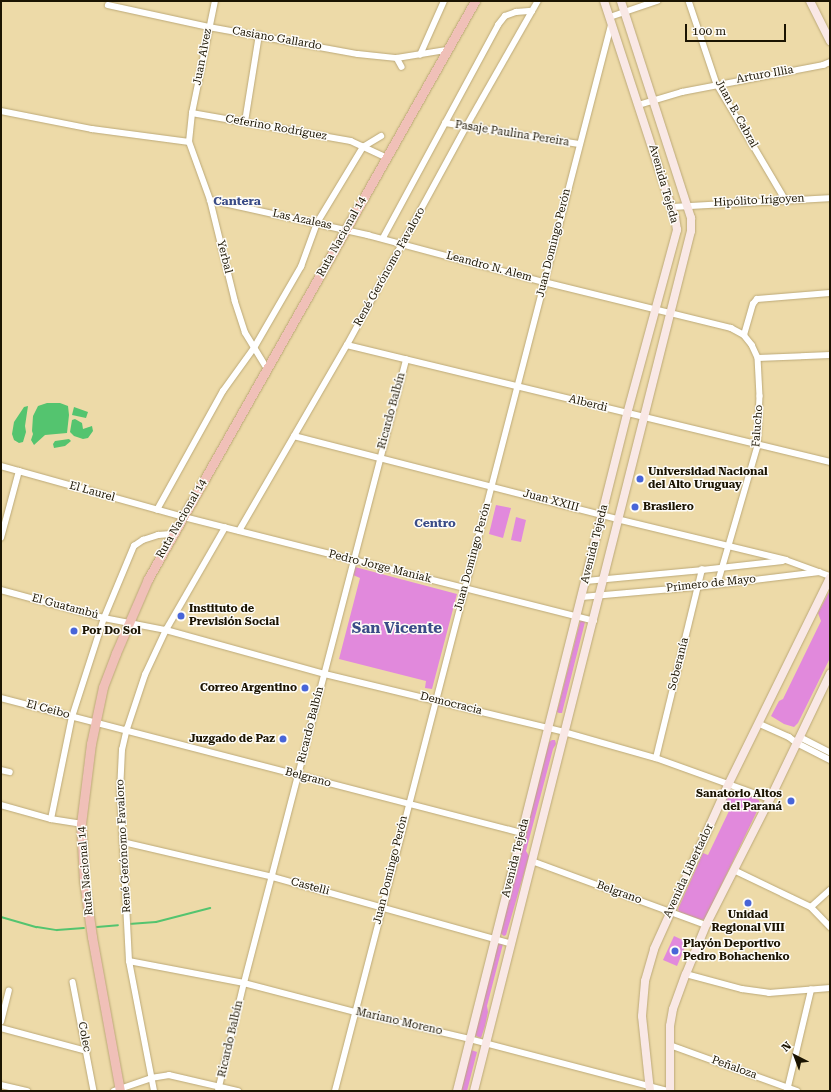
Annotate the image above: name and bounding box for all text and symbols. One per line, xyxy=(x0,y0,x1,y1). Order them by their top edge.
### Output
scale bar xyxy=(687,16,788,42)
text: 100 m xyxy=(692,24,726,38)
street label: Casiano Gallardo xyxy=(231,25,323,53)
street label: Juan Alvez xyxy=(191,28,215,86)
street label: Arturo Illia xyxy=(735,63,795,87)
street label: Juan B. Cabral xyxy=(712,78,760,150)
street label: Ceferino Rodríguez xyxy=(224,113,328,143)
street label: Pasaje Paulina Pereira xyxy=(454,118,570,150)
street label: Avenida Tejeda xyxy=(645,143,681,225)
street label: Juan Domingo Perón xyxy=(534,187,574,299)
street label: Hipólito Irigoyen xyxy=(713,192,805,210)
district label: Cantera xyxy=(213,195,261,209)
street label: Ruta Nacional 14 xyxy=(315,195,369,279)
street label: René Gerónomo Favaloro xyxy=(352,205,428,329)
street label: Las Azaleas xyxy=(271,207,333,233)
street label: Yerbal xyxy=(214,239,234,275)
street label: Leandro N. Alem xyxy=(445,249,533,285)
street label: Ricardo Balbín xyxy=(375,371,409,451)
street label: Alberdi xyxy=(567,393,609,415)
street label: Falucho xyxy=(750,404,766,448)
place label: Universidad Nacional del Alto Uruguay xyxy=(648,466,767,492)
marker: Universidad Nacional del Alto Uruguay xyxy=(635,474,645,484)
street label: Ruta Nacional 14 xyxy=(154,477,210,561)
street label: El Laurel xyxy=(68,479,116,505)
street label: Juan XXIII xyxy=(522,487,580,515)
place label: Brasilero xyxy=(643,500,694,514)
street label: Juan Domingo Perón xyxy=(452,502,494,612)
marker: Brasilero xyxy=(630,502,640,512)
street label: Avenida Tejeda xyxy=(579,503,611,585)
district label: Centro xyxy=(414,517,456,531)
street label: Pedro Jorge Maniak xyxy=(327,548,433,586)
street label: Primero de Mayo xyxy=(665,573,757,595)
street label: El Guatambú xyxy=(30,592,100,622)
place label: Instituto de Previsión Social xyxy=(189,603,279,629)
marker: Instituto de Previsión Social xyxy=(176,611,186,621)
district label: San Vicente xyxy=(352,620,442,638)
place label: Por Do Sol xyxy=(82,624,141,638)
marker: Por Do Sol xyxy=(69,626,79,636)
street label: Soberanía xyxy=(666,636,692,692)
place label: Correo Argentino xyxy=(200,681,297,695)
marker: Correo Argentino xyxy=(300,683,310,693)
street label: Ricardo Balbín xyxy=(295,685,327,765)
street label: Democracia xyxy=(419,690,483,718)
street label: El Ceibo xyxy=(25,698,71,722)
place label: Juzgado de Paz xyxy=(189,732,275,746)
marker: Juzgado de Paz xyxy=(278,734,288,744)
street label: Belgrano xyxy=(283,766,333,790)
street label: René Gerónomo Favaloro xyxy=(114,779,134,913)
place label: Sanatorio Altos del Paraná xyxy=(696,788,782,814)
marker: Sanatorio Altos del Paraná xyxy=(785,795,797,807)
street label: Juan Domingo Perón xyxy=(371,814,411,926)
street label: Avenida Tejeda xyxy=(500,817,532,899)
street label: Avenida Libertador xyxy=(661,822,717,920)
street label: Ruta Nacional 14 xyxy=(76,826,96,916)
street label: Castelli xyxy=(289,876,331,898)
street label: Belgrano xyxy=(595,879,643,907)
marker: Unidad Regional VIII xyxy=(743,898,753,908)
place label: Unidad Regional VIII xyxy=(711,909,785,935)
place label: Playón Deportivo Pedro Bohachenko xyxy=(683,938,790,964)
marker: Playón Deportivo Pedro Bohachenko xyxy=(670,946,680,956)
street label: Ricardo Balbín xyxy=(216,999,246,1079)
street label: Mariano Moreno xyxy=(354,1006,444,1038)
street label: Colec xyxy=(75,1021,93,1053)
north arrow xyxy=(775,1036,815,1076)
text: N xyxy=(779,1039,794,1054)
street label: Peñaloza xyxy=(710,1054,758,1082)

